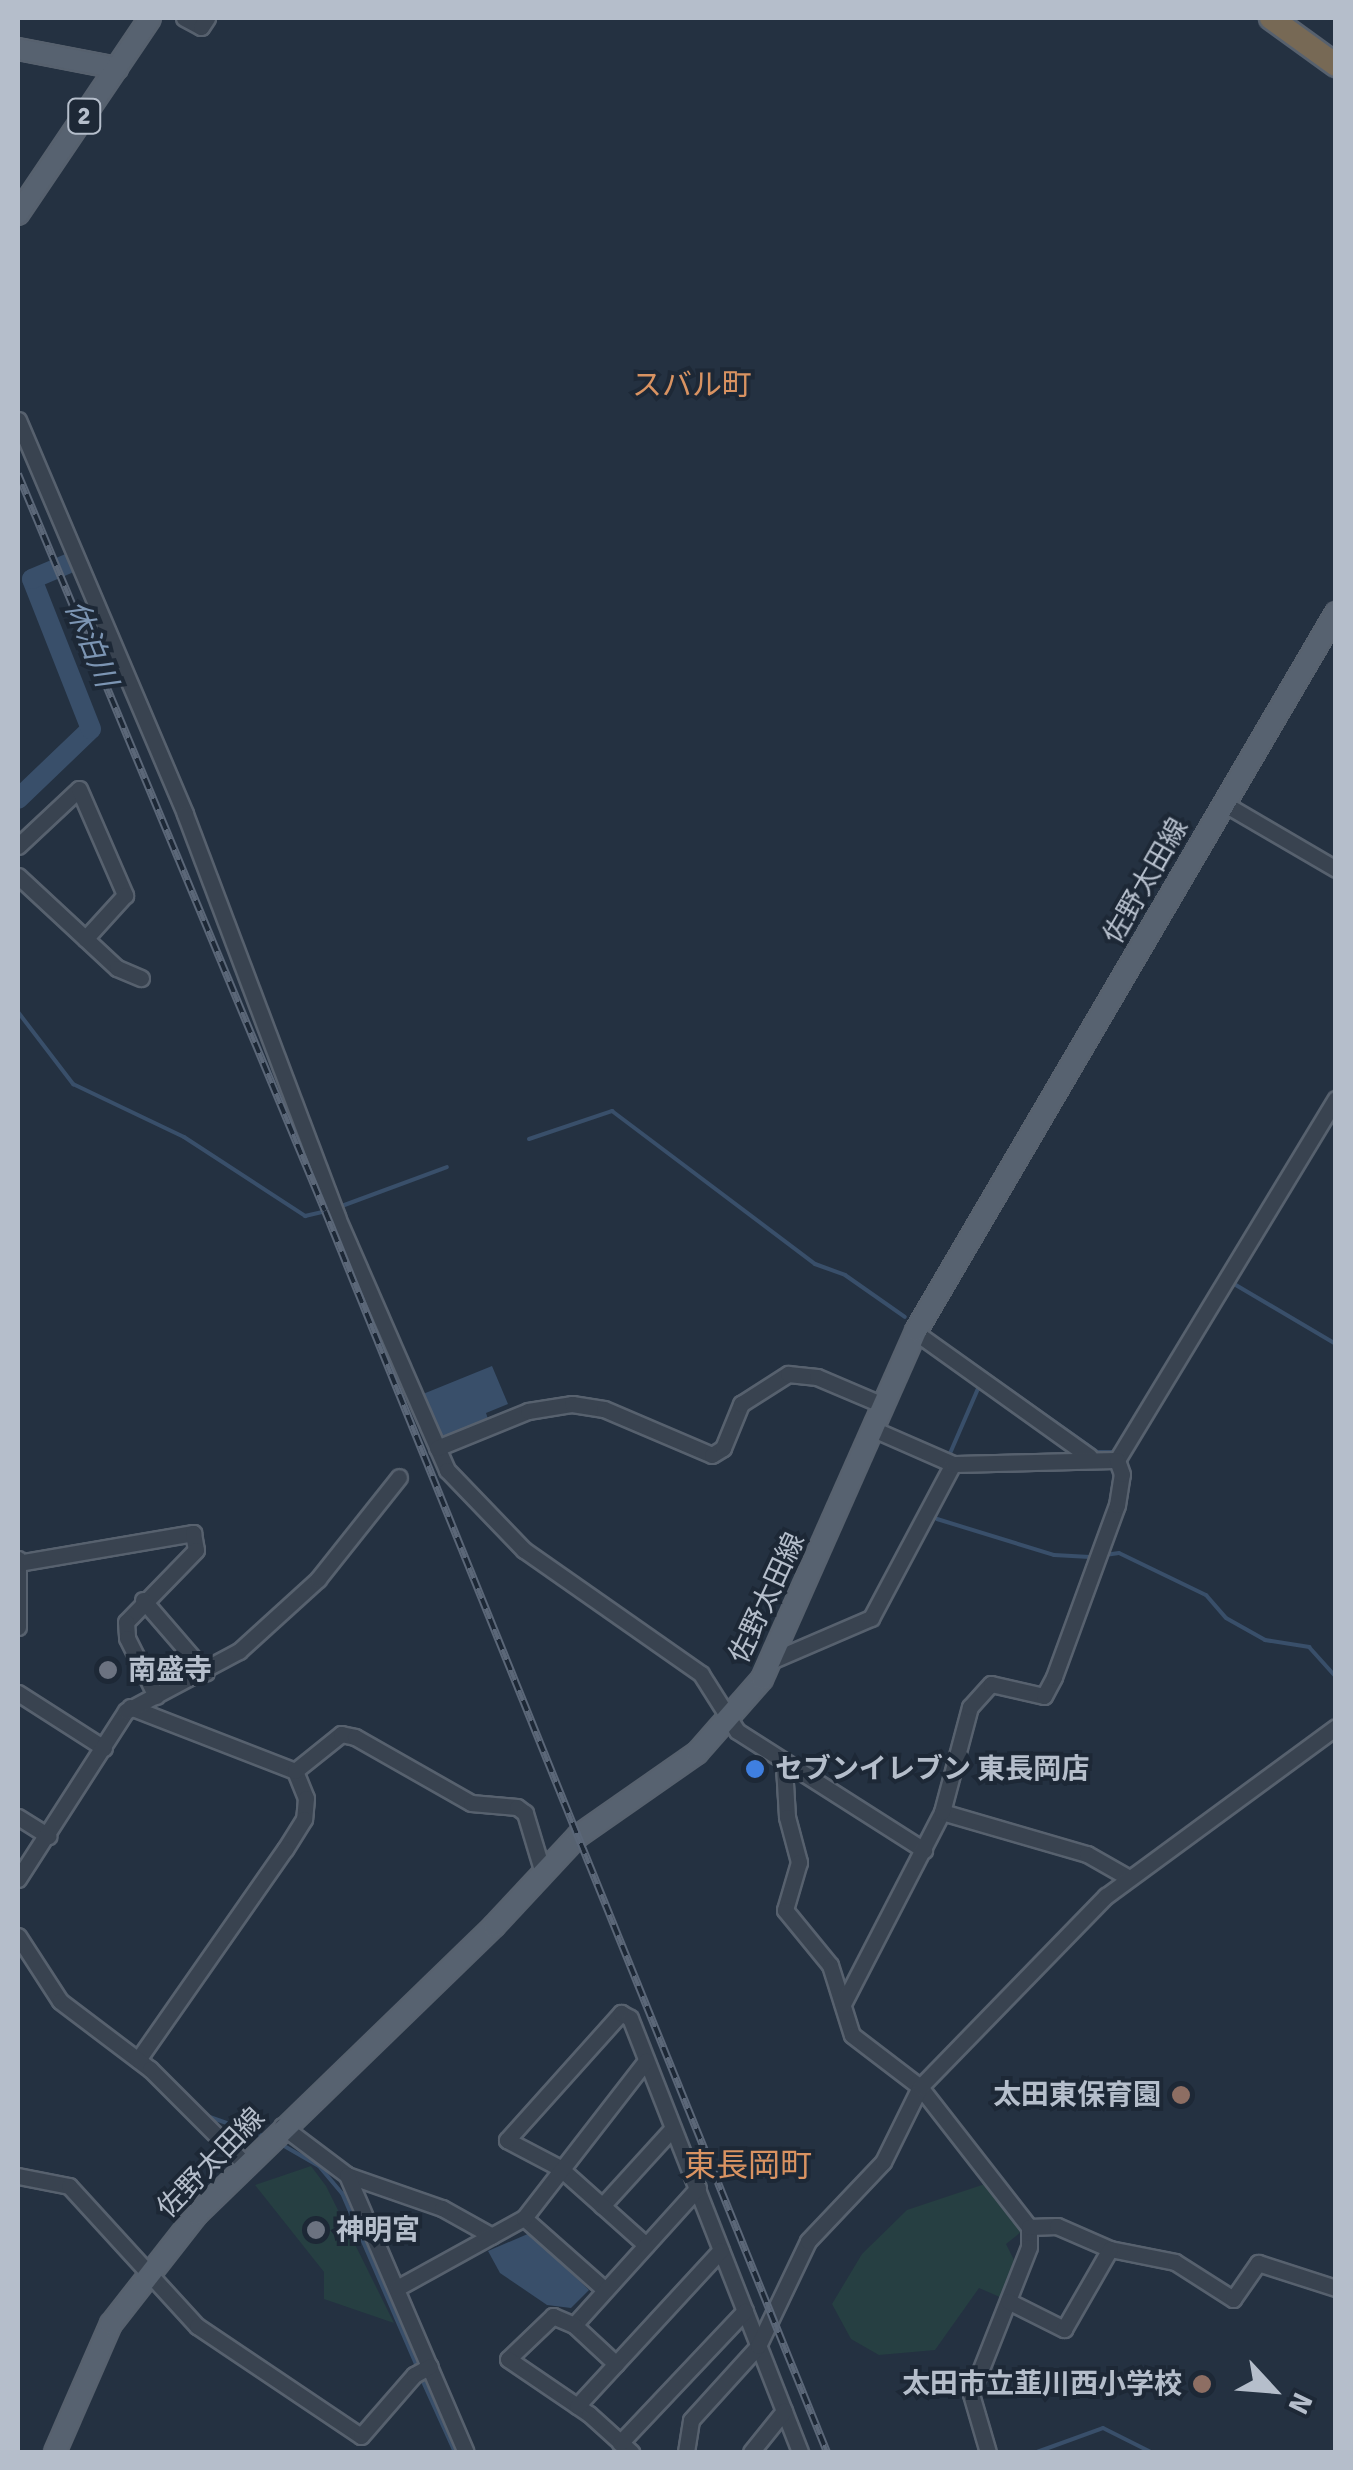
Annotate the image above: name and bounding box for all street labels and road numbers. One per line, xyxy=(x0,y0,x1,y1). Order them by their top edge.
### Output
road number: 2 xyxy=(66,96,102,136)
street label: 佐野太田線 xyxy=(1096,812,1196,950)
street label: 佐野太田線 xyxy=(722,1527,812,1669)
street label: 佐野太田線 xyxy=(150,2101,272,2225)

